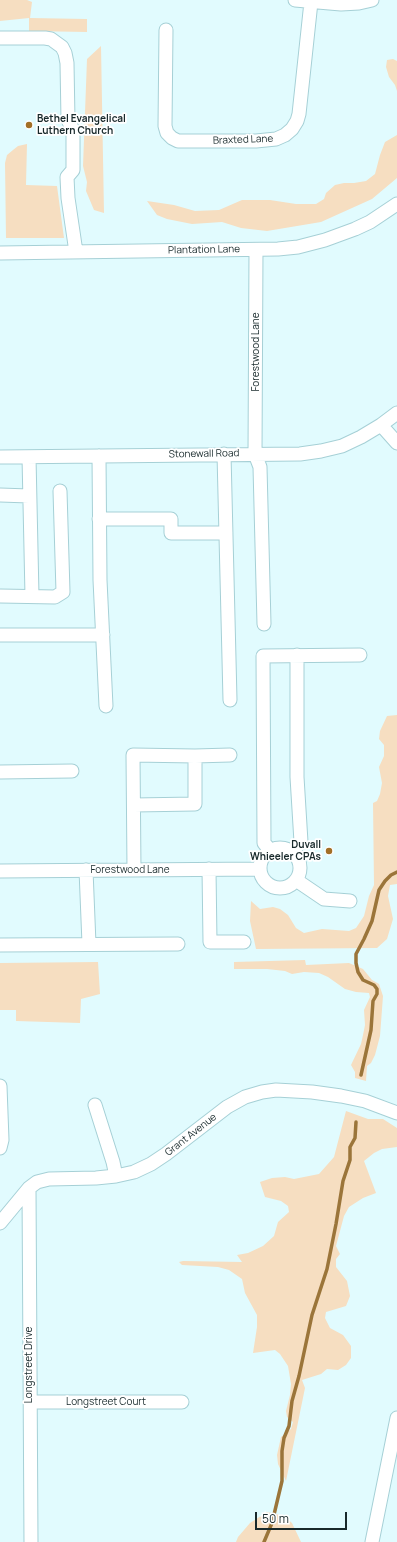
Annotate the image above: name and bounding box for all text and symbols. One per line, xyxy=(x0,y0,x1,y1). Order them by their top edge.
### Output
place label: Bethel Evangelical Luthern Church xyxy=(37,113,126,136)
marker: Bethel Evangelical Luthern Church xyxy=(24,120,34,130)
street label: Braxted Lane xyxy=(213,133,273,147)
street label: Plantation Lane xyxy=(168,243,240,257)
street label: Forestwood Lane xyxy=(250,312,262,392)
street label: Stonewall Road xyxy=(169,447,239,461)
place label: Duvall Whieeler CPAs xyxy=(250,839,321,862)
marker: Duvall Whieeler CPAs xyxy=(324,846,334,856)
street label: Forestwood Lane xyxy=(90,864,170,876)
street label: Grant Avenue xyxy=(163,1111,219,1159)
street label: Longstreet Drive xyxy=(23,1327,35,1403)
street label: Longstreet Court xyxy=(66,1396,146,1408)
scale bar xyxy=(257,1504,349,1530)
text: 50 m xyxy=(262,1510,289,1527)

